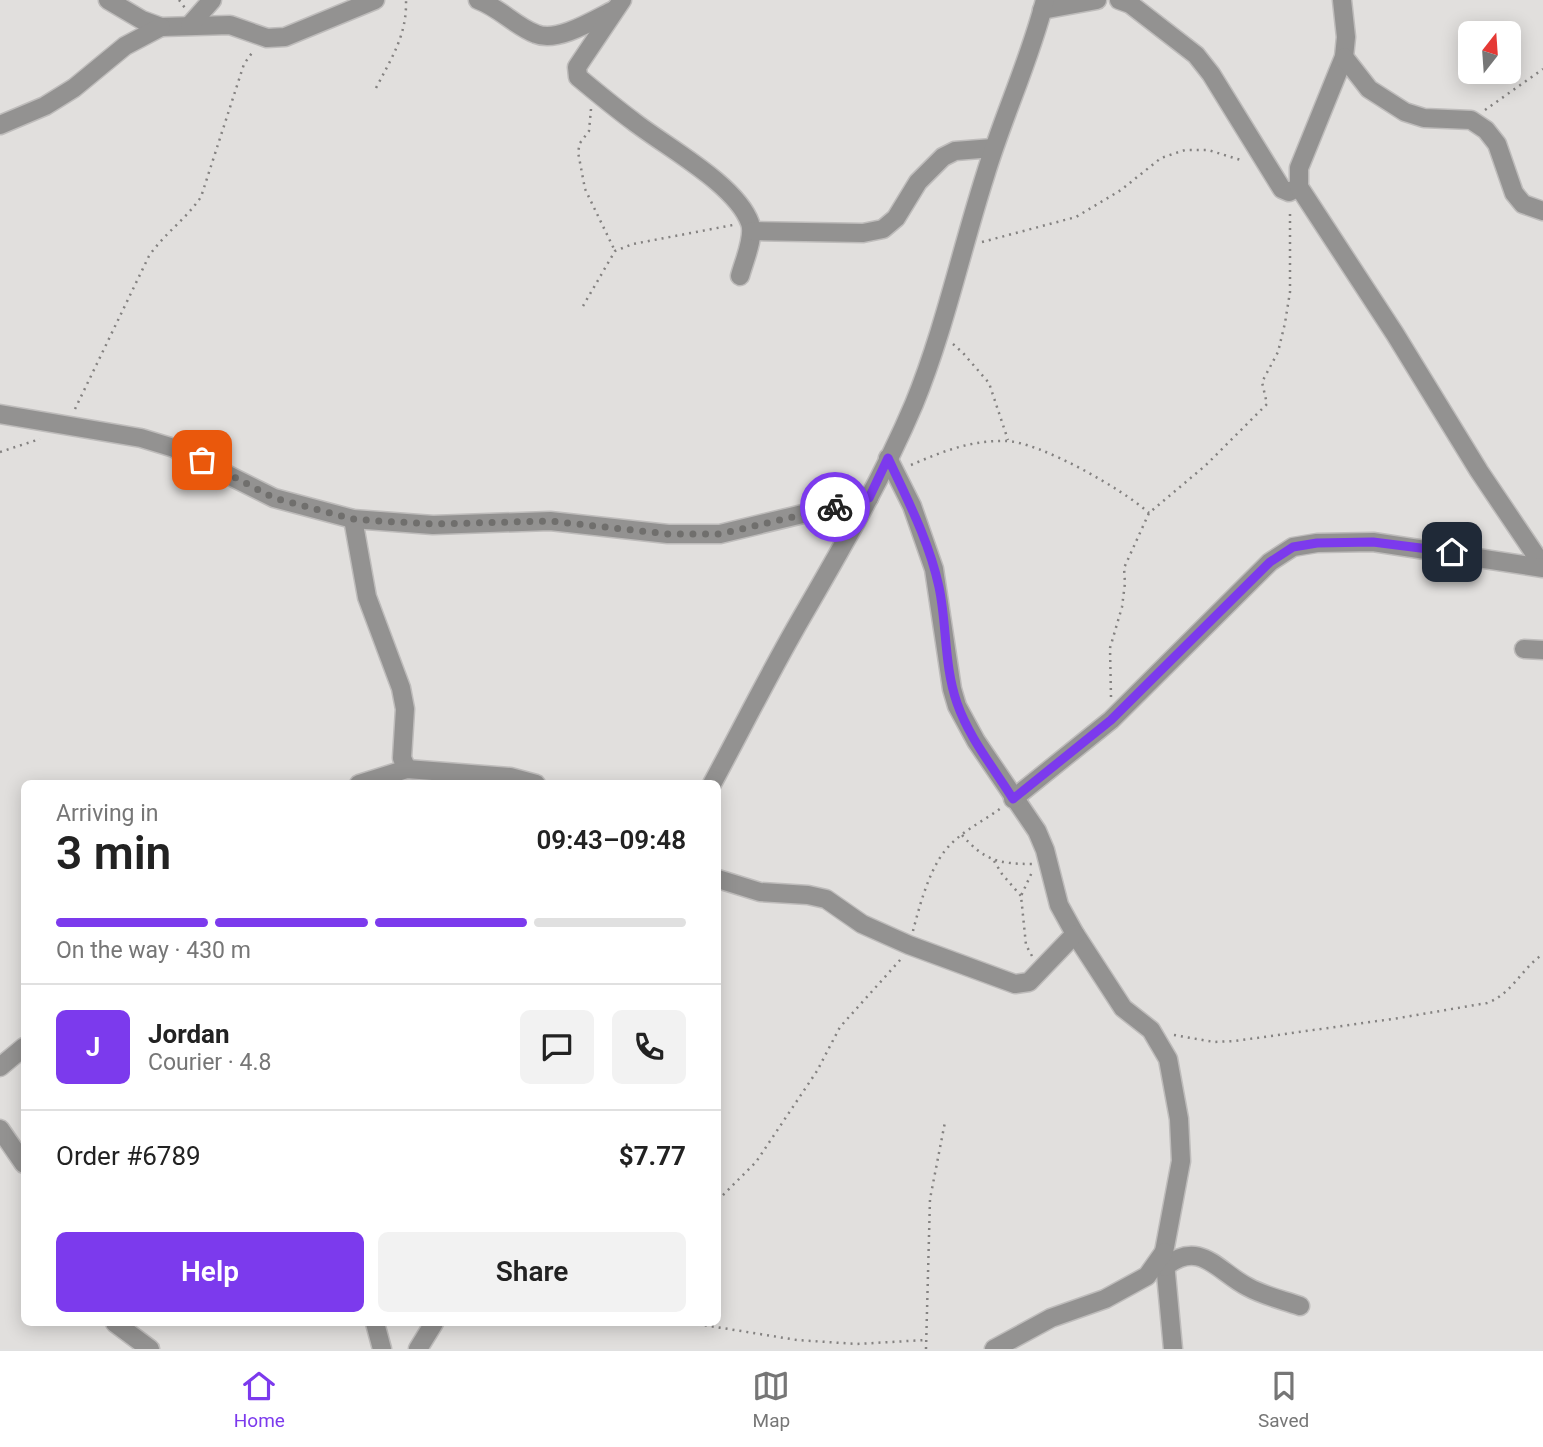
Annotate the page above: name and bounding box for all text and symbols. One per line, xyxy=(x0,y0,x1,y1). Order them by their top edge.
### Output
north arrow xyxy=(1458,21,1521,84)
map controls xyxy=(1458,21,1521,84)
pin xyxy=(172,430,232,490)
icon: bag xyxy=(183,441,221,479)
courier xyxy=(800,472,870,542)
icon: bike xyxy=(816,488,854,526)
pin xyxy=(1422,522,1482,582)
icon: home xyxy=(1433,533,1471,571)
text: Arriving in xyxy=(56,800,159,827)
text: 09:43–09:48 xyxy=(536,825,686,855)
text: 3 min xyxy=(56,826,171,880)
text: On the way · 430 m xyxy=(56,937,251,964)
button: chat xyxy=(520,1010,594,1084)
button: phone xyxy=(612,1010,686,1084)
text: Jordan xyxy=(148,1019,230,1049)
text: J xyxy=(86,1032,100,1062)
text: Courier · 4.8 xyxy=(148,1049,271,1076)
text: Order #6789 xyxy=(56,1141,201,1171)
text: $7.77 xyxy=(619,1141,686,1171)
button: Help xyxy=(56,1232,364,1312)
button: Share xyxy=(378,1232,686,1312)
tab: Home xyxy=(234,1367,285,1432)
tab: Map xyxy=(752,1367,790,1432)
tab: Saved xyxy=(1258,1367,1309,1432)

